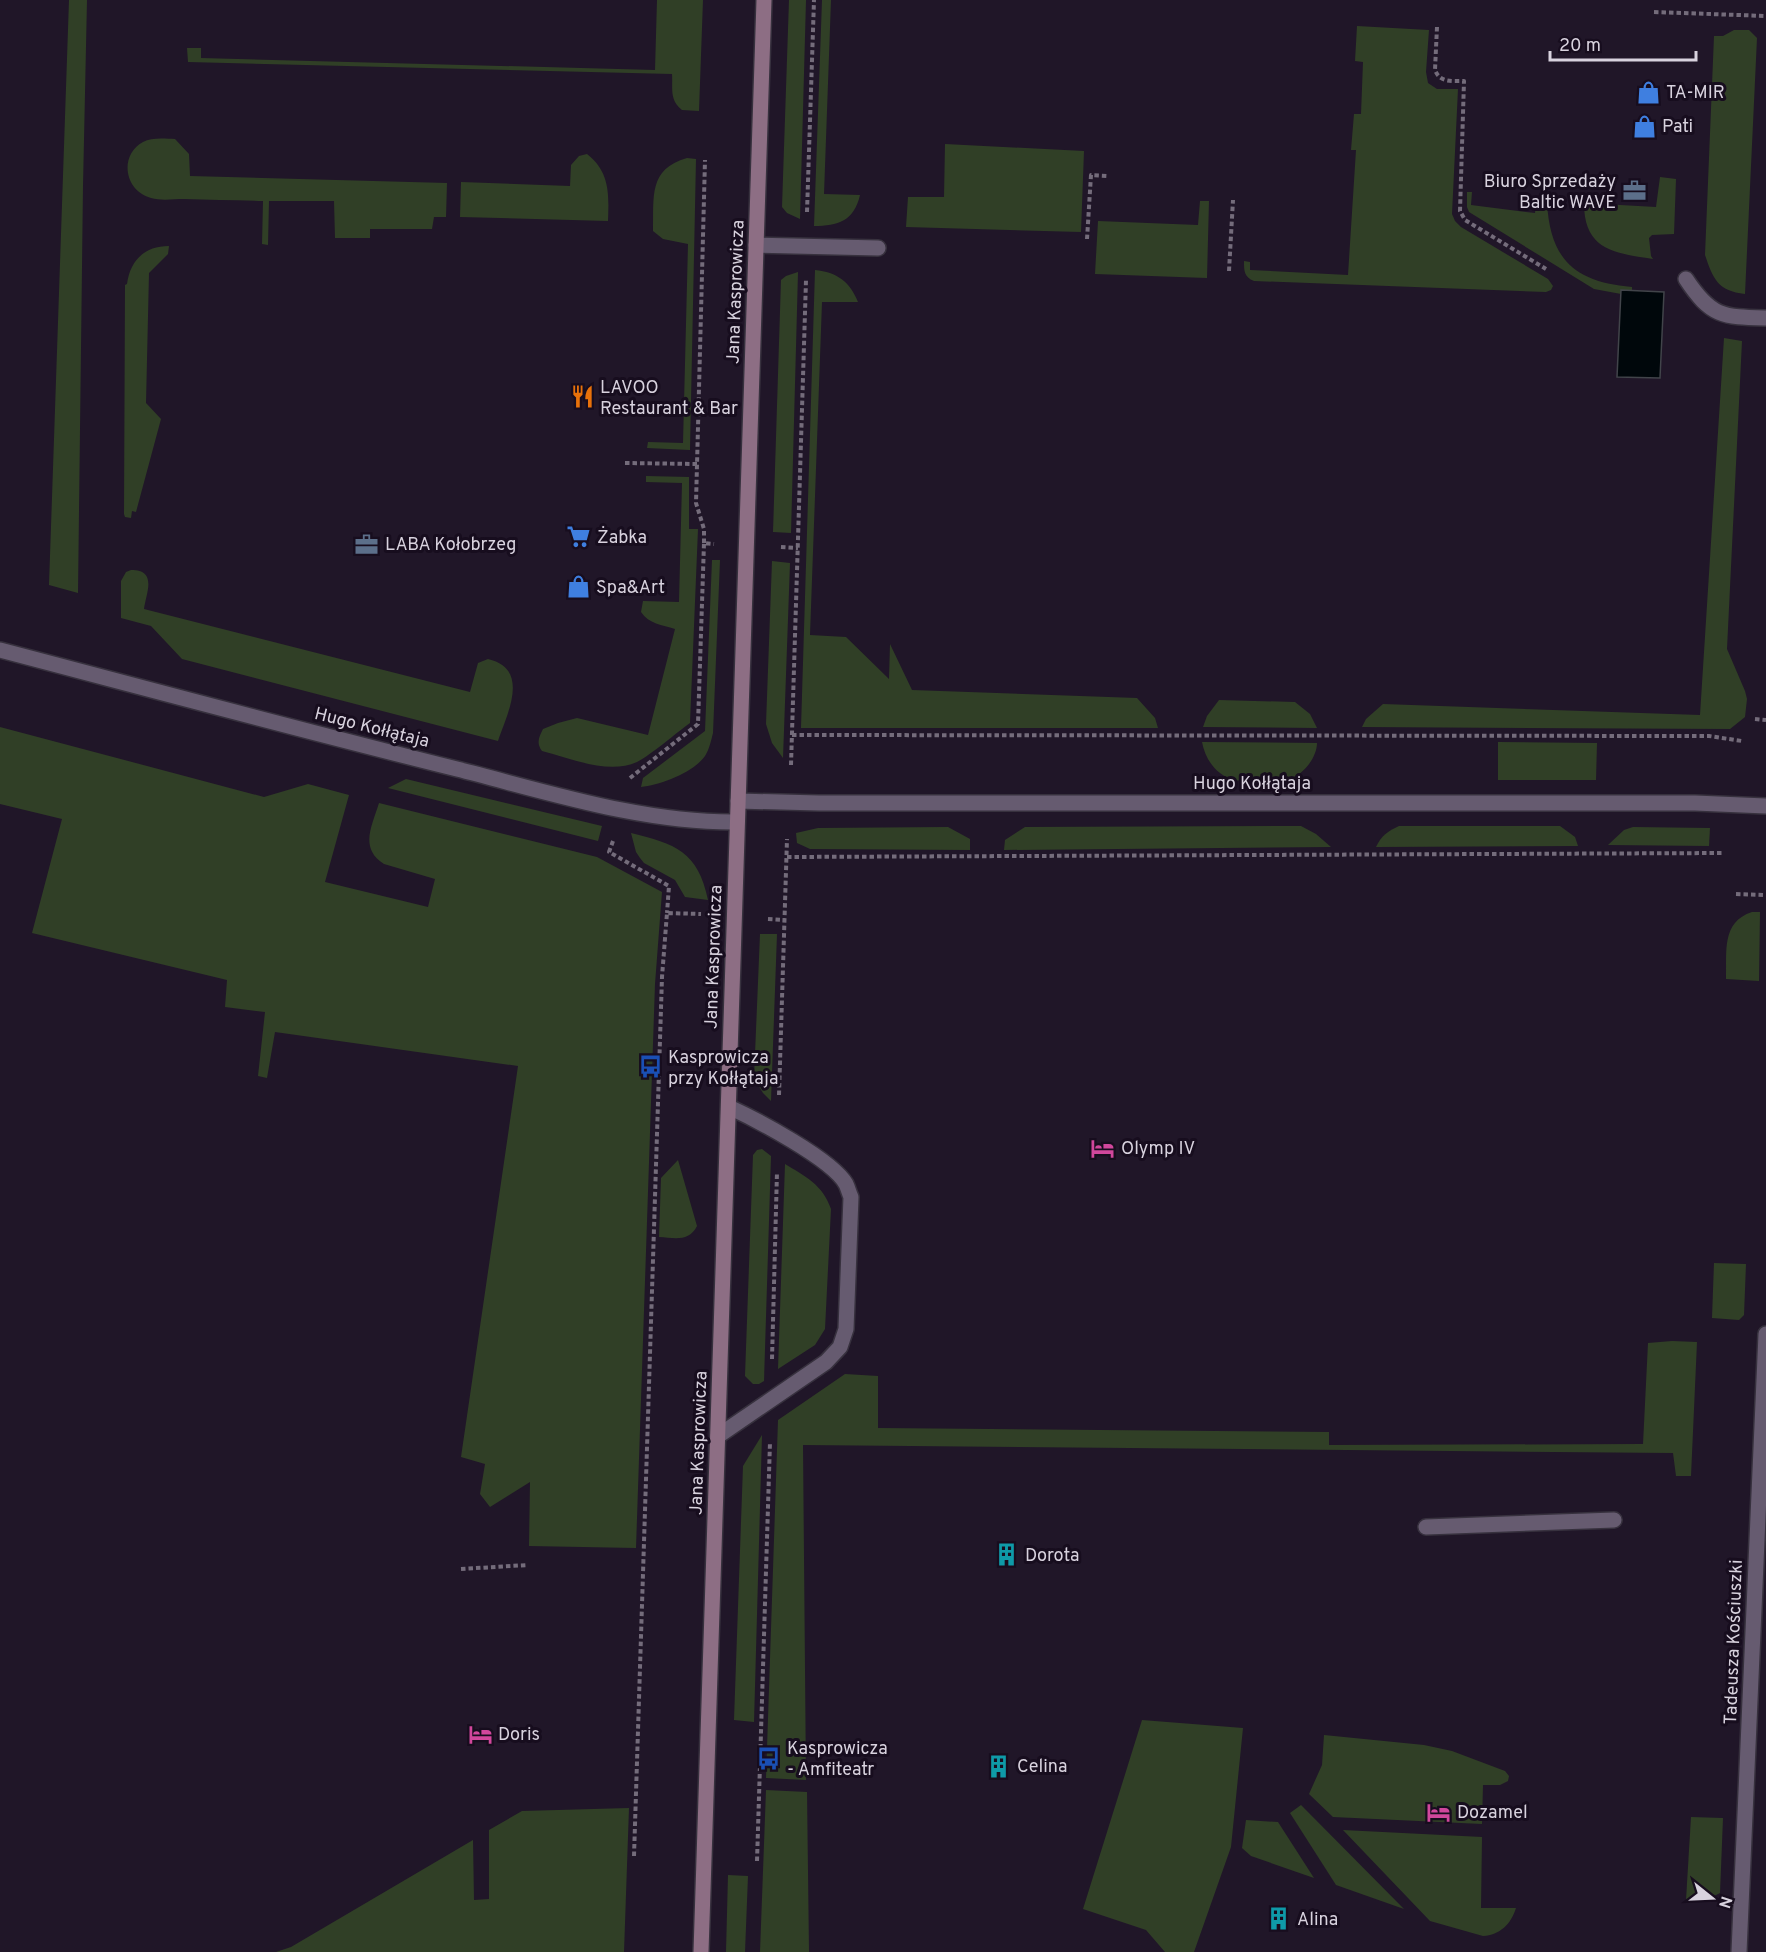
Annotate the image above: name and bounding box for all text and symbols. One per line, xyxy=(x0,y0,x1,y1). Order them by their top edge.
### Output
scale bar xyxy=(1550,24,1696,62)
text: 20 m xyxy=(1559,35,1601,58)
shop icon: TA-MIR xyxy=(1635,79,1661,105)
place label: TA-MIR xyxy=(1666,82,1725,105)
shop icon: Pati xyxy=(1631,113,1657,139)
place label: Pati xyxy=(1662,116,1693,139)
place label: Biuro Sprzedaży Baltic WAVE xyxy=(1484,171,1616,215)
office icon: Biuro Sprzedaży Baltic WAVE xyxy=(1621,178,1647,204)
street label: Jana Kasprowicza xyxy=(722,220,751,365)
place label: LAVOO Restaurant & Bar xyxy=(600,377,738,421)
restaurant icon: LAVOO Restaurant & Bar xyxy=(569,384,595,410)
supermarket icon: Żabka xyxy=(566,524,592,550)
place label: Żabka xyxy=(597,525,647,550)
office icon: LABA Kołobrzeg xyxy=(354,531,380,557)
place label: LABA Kołobrzeg xyxy=(385,534,516,557)
shop icon: Spa&Art xyxy=(565,574,591,600)
place label: Spa&Art xyxy=(596,577,665,600)
street label: Hugo Kołłątaja xyxy=(312,703,432,754)
street label: Hugo Kołłątaja xyxy=(1193,773,1311,796)
street label: Jana Kasprowicza xyxy=(700,885,729,1030)
place label: Kasprowicza przy Kołłątaja xyxy=(668,1047,778,1091)
bus stop icon: Kasprowicza przy Kołłątaja xyxy=(637,1054,663,1080)
hotel icon: Olymp IV xyxy=(1090,1135,1116,1161)
place label: Olymp IV xyxy=(1121,1138,1195,1161)
street label: Jana Kasprowicza xyxy=(685,1371,714,1516)
building icon: Dorota xyxy=(994,1542,1020,1568)
place label: Dorota xyxy=(1025,1545,1080,1568)
street label: Tadeusza Kościuszki xyxy=(1720,1559,1749,1725)
hotel icon: Doris xyxy=(467,1721,493,1747)
place label: Doris xyxy=(498,1724,540,1747)
place label: Kasprowicza - Amfiteatr xyxy=(787,1738,888,1782)
bus stop icon: Kasprowicza - Amfiteatr xyxy=(756,1745,782,1771)
building icon: Celina xyxy=(986,1753,1012,1779)
place label: Celina xyxy=(1017,1756,1067,1779)
hotel icon: Dozamel xyxy=(1426,1799,1452,1825)
place label: Dozamel xyxy=(1457,1802,1528,1825)
north arrow xyxy=(1682,1868,1742,1928)
text: N xyxy=(1713,1893,1736,1911)
building icon: Alina xyxy=(1266,1906,1292,1932)
place label: Alina xyxy=(1297,1909,1338,1932)

